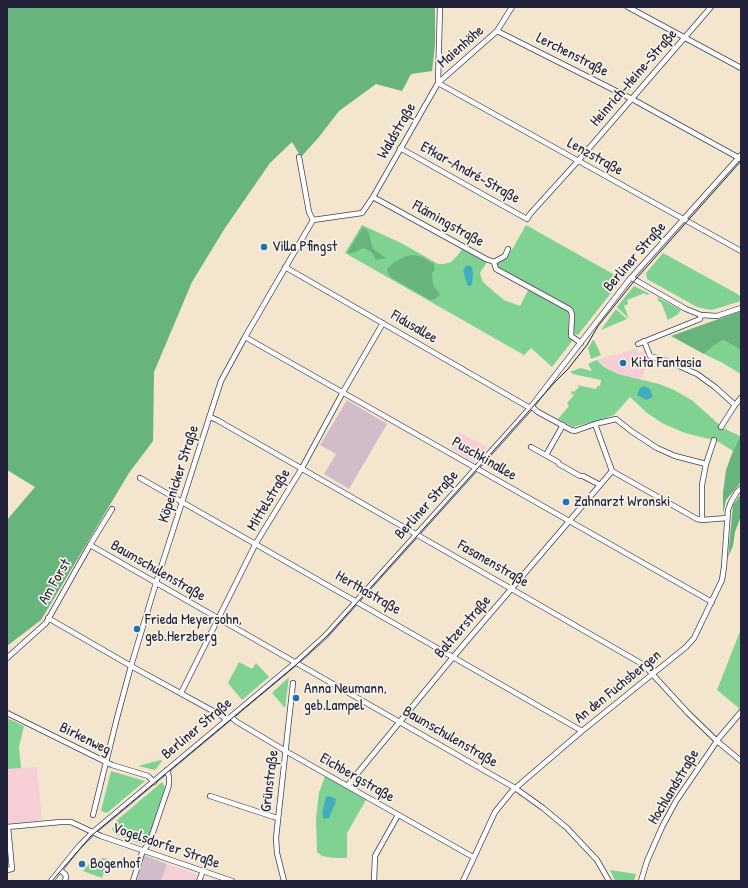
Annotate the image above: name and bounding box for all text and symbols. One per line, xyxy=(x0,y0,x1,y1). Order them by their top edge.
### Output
street label: Maienhöhe xyxy=(434,22,488,72)
street label: Heinrich-Heine-Straße xyxy=(587,26,681,130)
street label: Lerchenstraße xyxy=(533,29,611,81)
street label: Waldstraße xyxy=(374,100,420,162)
street label: Lenzstraße xyxy=(564,134,626,180)
street label: Etkar-André-Straße xyxy=(417,138,523,208)
street label: Flämingstraße xyxy=(409,197,487,251)
street label: Berliner Straße xyxy=(600,219,670,295)
place label: Villa Pfingst xyxy=(272,238,337,256)
marker: Villa Pfingst xyxy=(259,242,269,252)
street label: Fidusallee xyxy=(387,306,441,348)
place label: Kita Fantasia xyxy=(631,354,701,372)
marker: Kita Fantasia xyxy=(618,358,628,368)
street label: Köpenicker Straße xyxy=(155,423,203,525)
street label: Puschkinallee xyxy=(448,433,520,485)
street label: Mittelstraße xyxy=(244,466,294,534)
street label: Berliner Straße xyxy=(391,467,463,543)
place label: Zahnarzt Wronski xyxy=(574,493,670,511)
marker: Zahnarzt Wronski xyxy=(561,497,571,507)
street label: Fasanenstraße xyxy=(454,536,532,592)
street label: Baumschulenstraße xyxy=(107,537,209,605)
street label: Am Forst xyxy=(35,556,75,608)
street label: Herthastraße xyxy=(332,567,404,619)
street label: Baltzerstraße xyxy=(431,592,495,662)
place label: Frieda Meyersohn, geb.Herzberg xyxy=(145,611,242,646)
marker: Frieda Meyersohn, geb.Herzberg xyxy=(132,624,142,634)
street label: An den Fuchsbergen xyxy=(571,647,665,727)
place label: Anna Neumann, geb.Lampel xyxy=(304,680,387,715)
marker: Anna Neumann, geb.Lampel xyxy=(291,693,301,703)
street label: Berliner Straße xyxy=(158,694,236,764)
street label: Baumschulenstraße xyxy=(399,703,501,771)
street label: Birkenweg xyxy=(56,719,114,759)
street label: Hochlandstraße xyxy=(645,746,703,828)
street label: Grünstraße xyxy=(257,749,283,813)
street label: Eichbergstraße xyxy=(316,749,398,807)
street label: Vogelsdorfer Straße xyxy=(110,819,222,873)
place label: Bogenhof xyxy=(90,855,141,873)
marker: Bogenhof xyxy=(77,859,87,869)

